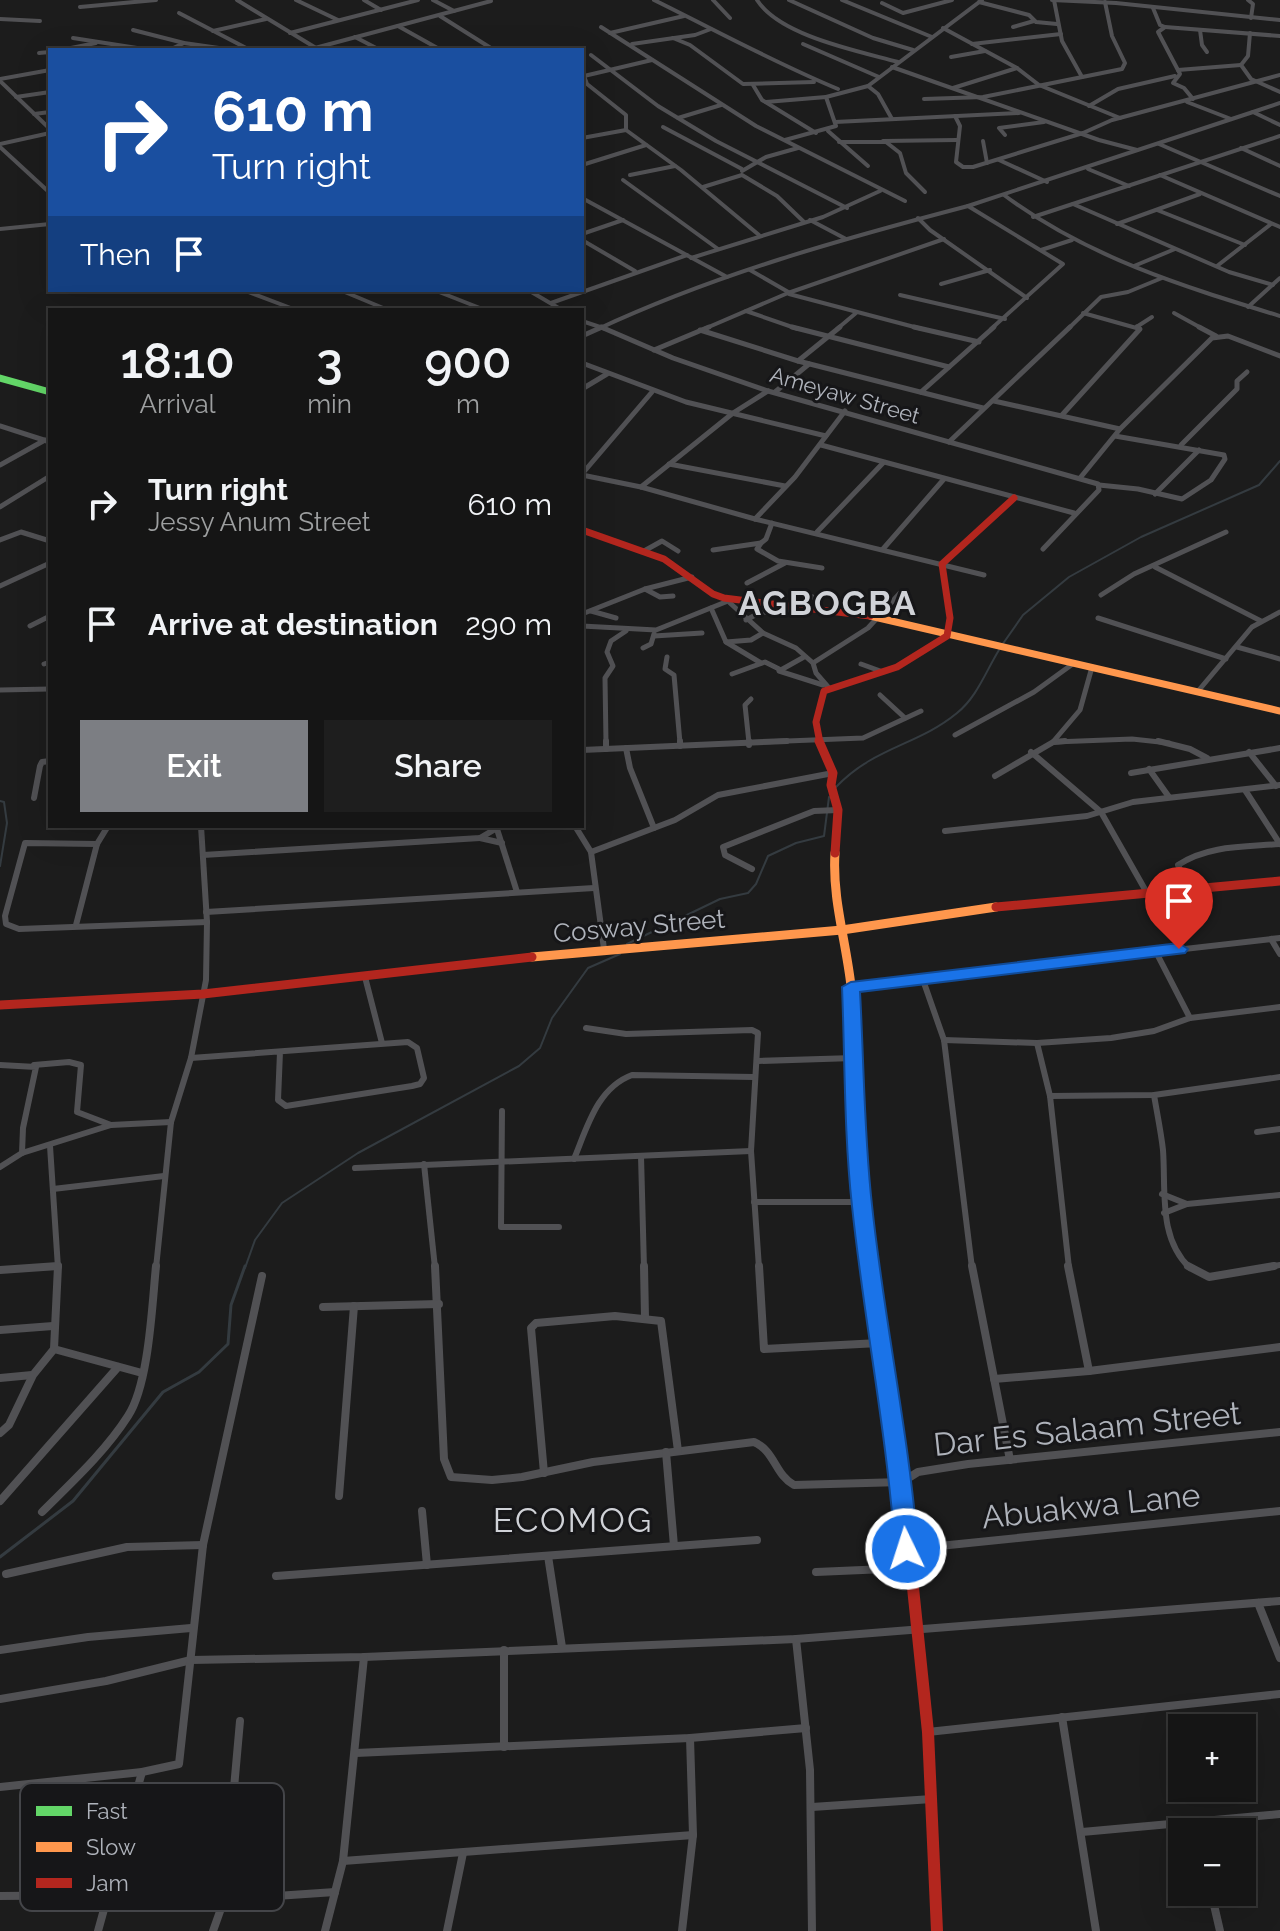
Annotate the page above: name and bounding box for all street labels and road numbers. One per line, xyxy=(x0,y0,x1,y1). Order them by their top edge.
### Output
street label: Ameyaw Street xyxy=(767,361,924,429)
street label: Cosway Street xyxy=(552,904,726,948)
street label: Dar Es Salaam Street xyxy=(932,1394,1243,1463)
street label: Abuakwa Lane xyxy=(980,1476,1202,1535)

